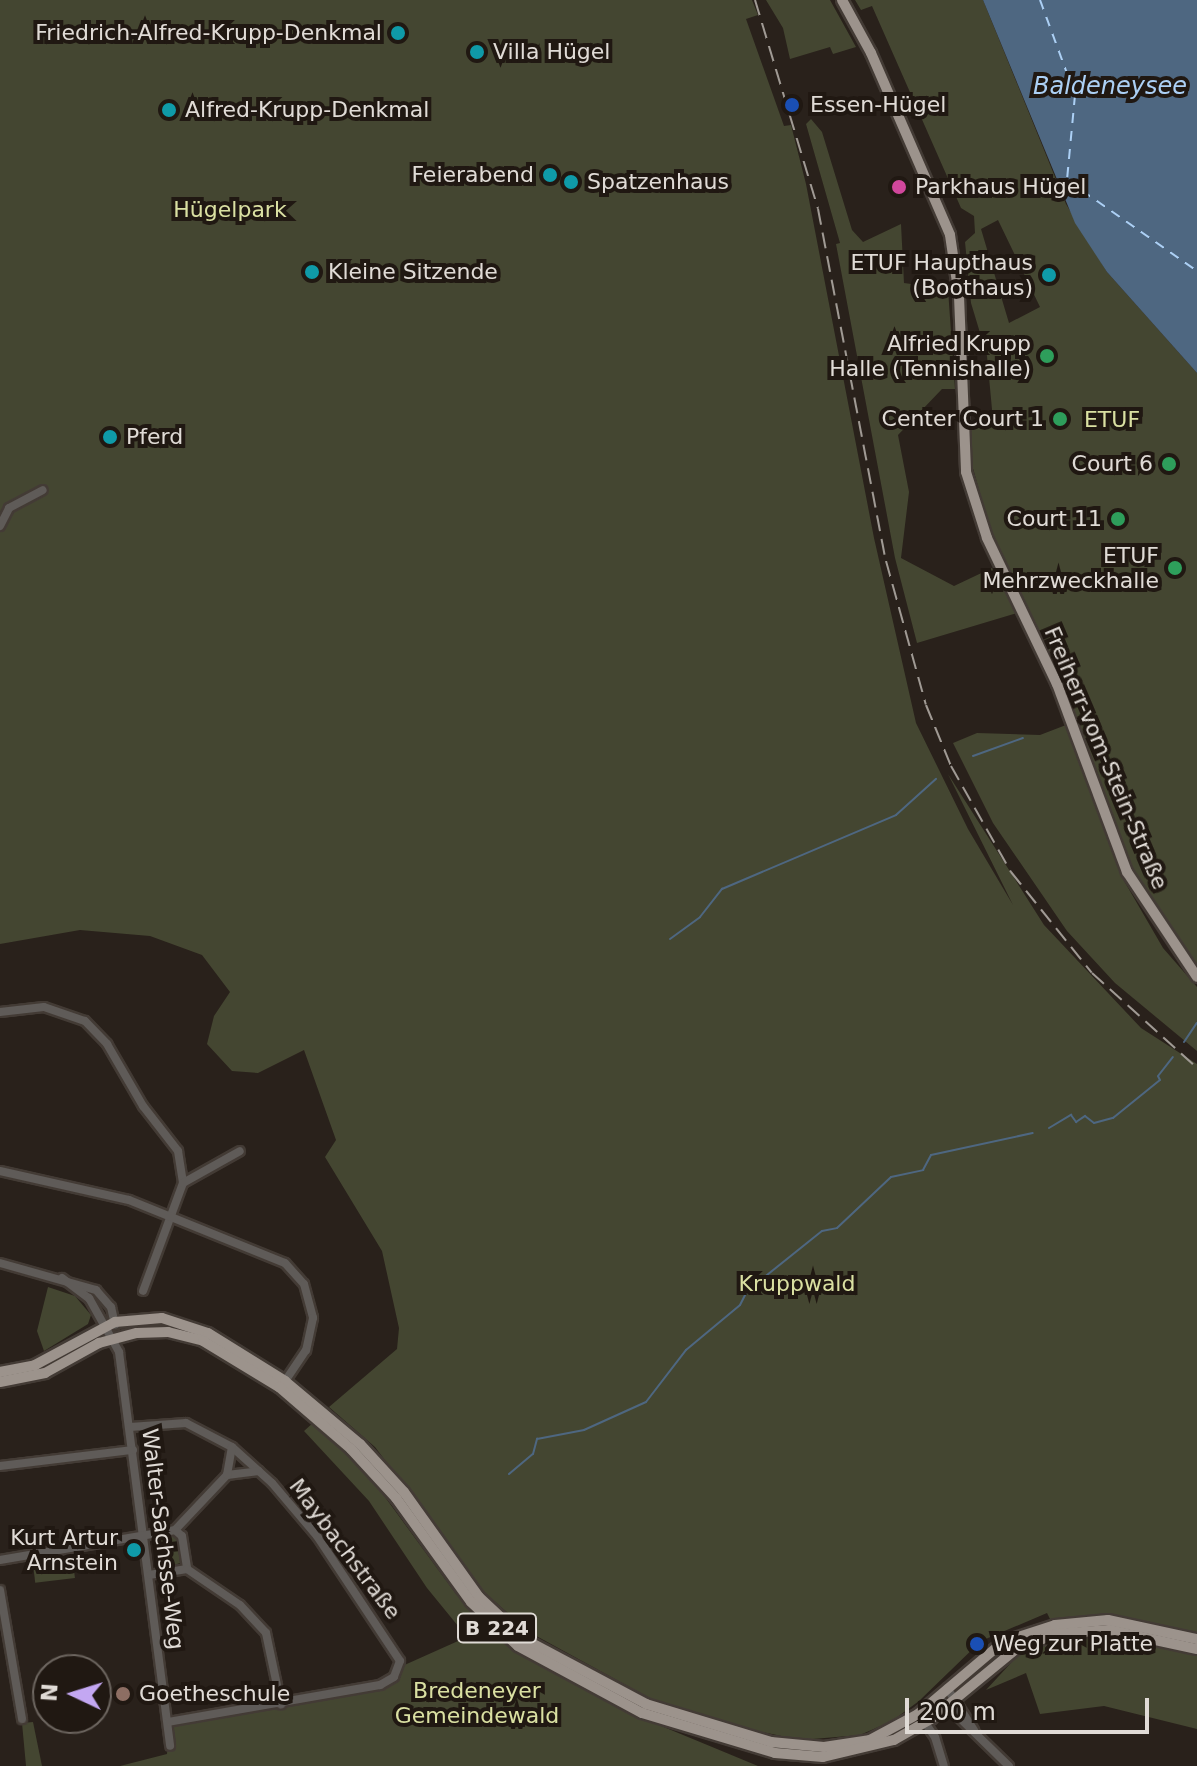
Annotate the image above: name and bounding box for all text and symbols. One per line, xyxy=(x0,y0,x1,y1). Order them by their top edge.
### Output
place label: Friedrich-Alfred-Krupp-Denkmal xyxy=(35,20,382,46)
marker: Friedrich-Alfred-Krupp-Denkmal xyxy=(389,24,407,42)
place label: Villa Hügel xyxy=(493,39,610,65)
marker: Villa Hügel xyxy=(468,43,486,61)
water label: Baldeneysee xyxy=(1033,73,1187,101)
place label: Essen-Hügel xyxy=(810,92,946,118)
marker: Essen-Hügel xyxy=(781,94,803,116)
place label: Alfred-Krupp-Denkmal xyxy=(185,97,429,123)
marker: Alfred-Krupp-Denkmal xyxy=(160,101,178,119)
place label: Feierabend xyxy=(411,162,534,188)
marker: Feierabend xyxy=(541,166,559,184)
place label: Spatzenhaus xyxy=(587,169,729,195)
marker: Spatzenhaus xyxy=(562,173,580,191)
place label: Parkhaus Hügel xyxy=(915,174,1086,200)
marker: Parkhaus Hügel xyxy=(890,178,908,196)
park label: Hügelpark xyxy=(173,197,287,223)
place label: ETUF Haupthaus (Boothaus) xyxy=(851,249,1033,300)
place label: Kleine Sitzende xyxy=(328,259,498,285)
marker: Kleine Sitzende xyxy=(303,263,321,281)
marker: ETUF Haupthaus (Boothaus) xyxy=(1040,266,1058,284)
place label: Alfried Krupp Halle (Tennishalle) xyxy=(829,330,1031,382)
marker: Alfried Krupp Halle (Tennishalle) xyxy=(1038,347,1056,365)
place label: Center Court 1 xyxy=(882,406,1044,432)
park label: ETUF xyxy=(1084,407,1140,433)
marker: Center Court 1 xyxy=(1051,410,1069,428)
place label: Pferd xyxy=(126,424,183,450)
marker: Pferd xyxy=(101,428,119,446)
place label: Court 6 xyxy=(1072,451,1153,477)
marker: Court 6 xyxy=(1160,455,1178,473)
place label: Court 11 xyxy=(1007,506,1102,532)
marker: Court 11 xyxy=(1109,510,1127,528)
place label: ETUF Mehrzweckhalle xyxy=(982,542,1159,594)
marker: ETUF Mehrzweckhalle xyxy=(1166,559,1184,577)
street label: Freiherr-vom-Stein-Straße xyxy=(1039,623,1173,893)
park label: Kruppwald xyxy=(739,1271,855,1297)
street label: Walter-Sachsse-Weg xyxy=(136,1427,190,1651)
street label: Maybachstraße xyxy=(284,1474,406,1624)
place label: Kurt Artur Arnstein xyxy=(10,1524,118,1576)
marker: Kurt Artur Arnstein xyxy=(125,1541,143,1559)
road number: B 224 xyxy=(457,1612,537,1644)
place label: Weg zur Platte xyxy=(993,1631,1153,1657)
marker: Weg zur Platte xyxy=(968,1635,986,1653)
north arrow xyxy=(32,1654,112,1734)
park label: Bredeneyer Gemeindewald xyxy=(395,1677,559,1728)
place label: Goetheschule xyxy=(139,1681,290,1707)
text: N xyxy=(36,1682,63,1702)
scale bar xyxy=(909,1682,1153,1732)
marker: Goetheschule xyxy=(114,1685,132,1703)
text: 200 m xyxy=(919,1698,996,1726)

